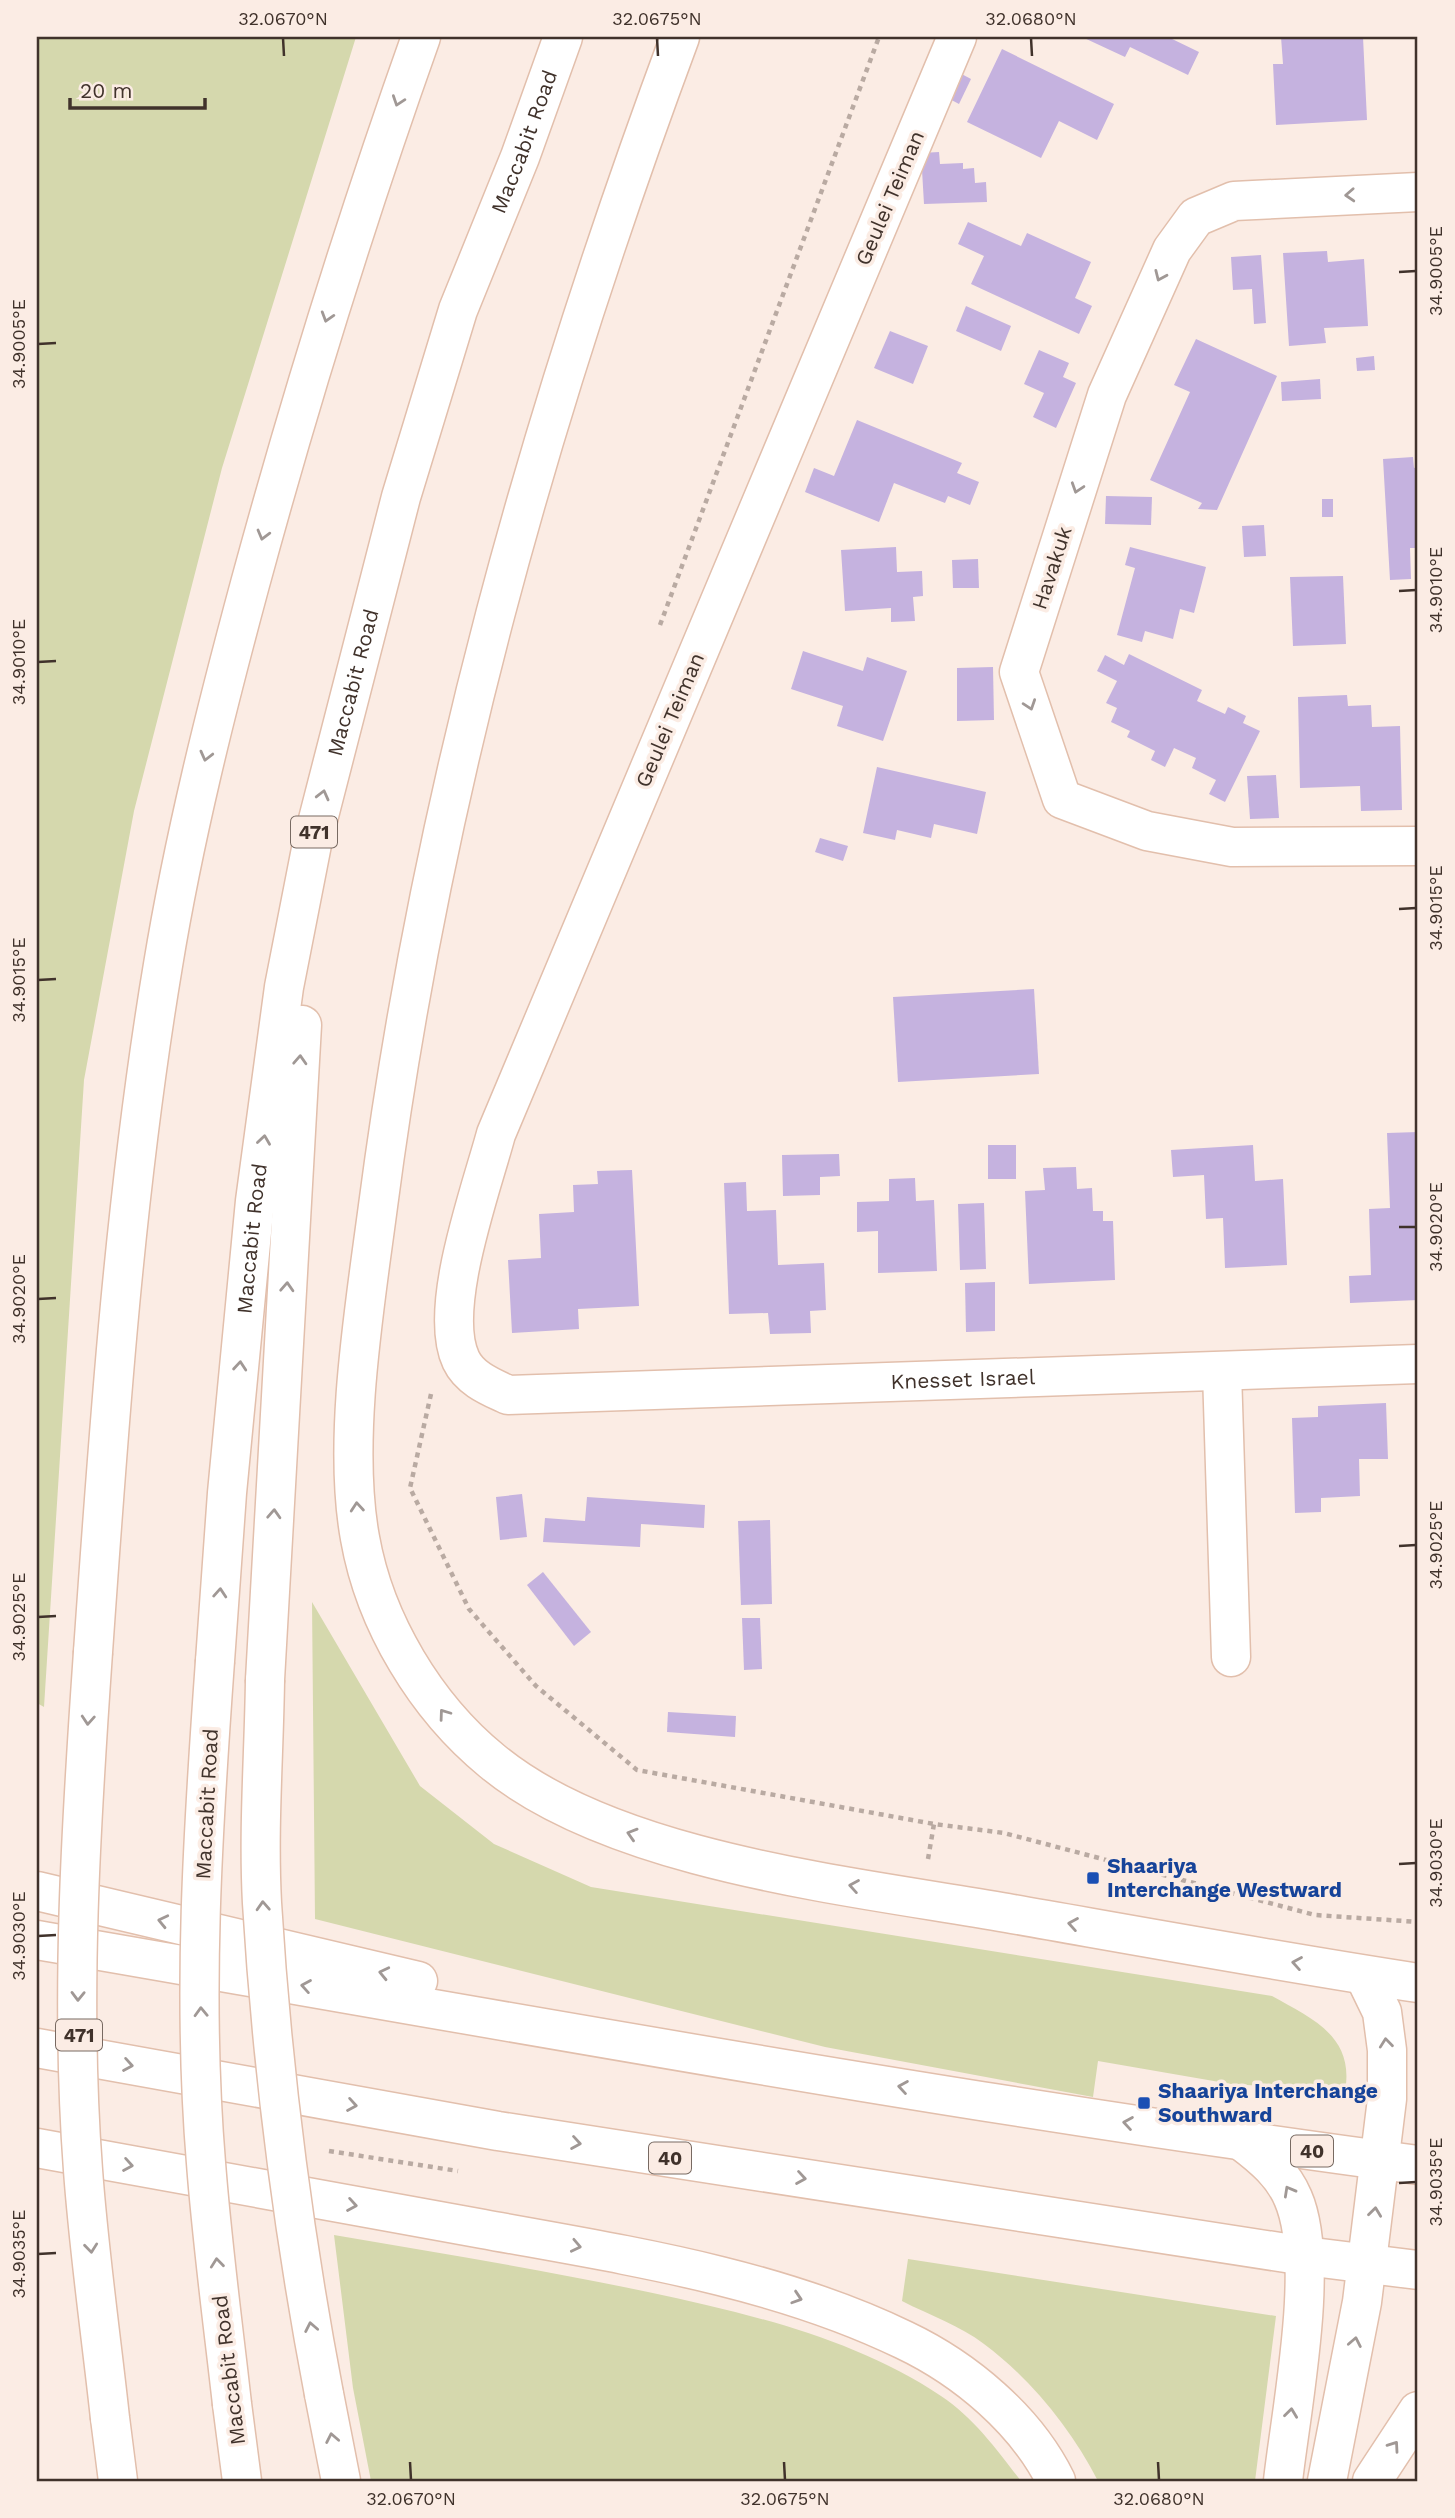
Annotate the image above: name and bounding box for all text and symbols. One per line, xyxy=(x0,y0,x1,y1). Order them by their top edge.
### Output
text: 32.0670°N xyxy=(238,8,328,29)
text: 32.0675°N xyxy=(612,8,702,29)
text: 32.0680°N xyxy=(985,8,1077,29)
scale bar xyxy=(70,66,205,110)
street label: Maccabit Road xyxy=(485,67,562,217)
text: 20 m xyxy=(80,78,132,103)
one-way arrow xyxy=(393,94,407,106)
street label: Geulei Teiman xyxy=(850,127,929,269)
one-way arrow xyxy=(1344,187,1355,202)
text: 34.9005°E xyxy=(1425,226,1446,316)
one-way arrow xyxy=(1154,269,1168,282)
text: 34.9005°E xyxy=(8,299,29,389)
one-way arrow xyxy=(321,311,336,323)
one-way arrow xyxy=(1071,482,1086,494)
street label: Havakuk xyxy=(1026,523,1077,613)
one-way arrow xyxy=(257,529,271,541)
text: 34.9010°E xyxy=(1425,547,1446,633)
street label: Maccabit Road xyxy=(322,606,384,759)
text: 34.9010°E xyxy=(8,619,29,705)
street label: Geulei Teiman xyxy=(630,649,709,791)
one-way arrow xyxy=(1022,698,1036,710)
one-way arrow xyxy=(200,750,214,762)
one-way arrow xyxy=(315,789,329,801)
road number: 471 xyxy=(291,817,337,848)
text: 34.9015°E xyxy=(1425,865,1446,951)
text: 34.9015°E xyxy=(8,937,29,1023)
one-way arrow xyxy=(292,1054,307,1065)
one-way arrow xyxy=(256,1134,271,1146)
street label: Maccabit Road xyxy=(231,1162,272,1315)
text: 34.9020°E xyxy=(1425,1182,1446,1272)
text: 34.9020°E xyxy=(8,1254,29,1344)
one-way arrow xyxy=(280,1281,295,1292)
one-way arrow xyxy=(232,1360,247,1372)
street label: Knesset Israel xyxy=(890,1364,1036,1394)
text: 34.9025°E xyxy=(1425,1500,1446,1590)
one-way arrow xyxy=(350,1501,365,1512)
one-way arrow xyxy=(267,1508,282,1519)
text: 34.9025°E xyxy=(8,1572,29,1662)
one-way arrow xyxy=(212,1587,227,1598)
one-way arrow xyxy=(439,1709,452,1721)
one-way arrow xyxy=(81,1715,96,1726)
street label: Maccabit Road xyxy=(190,1728,223,1880)
text: 34.9030°E xyxy=(1425,1818,1446,1908)
one-way arrow xyxy=(627,1828,639,1842)
place label: Shaariya Interchange Westward xyxy=(1107,1853,1342,1902)
marker: Shaariya Interchange Westward xyxy=(1085,1870,1101,1886)
one-way arrow xyxy=(848,1879,860,1894)
text: 34.9030°E xyxy=(8,1891,29,1981)
one-way arrow xyxy=(256,1901,271,1912)
one-way arrow xyxy=(157,1915,169,1929)
one-way arrow xyxy=(1067,1917,1079,1932)
one-way arrow xyxy=(1291,1956,1303,1971)
one-way arrow xyxy=(378,1967,390,1982)
one-way arrow xyxy=(300,1979,312,1994)
one-way arrow xyxy=(70,1991,86,2002)
one-way arrow xyxy=(193,2006,208,2017)
road number: 471 xyxy=(56,2020,102,2050)
one-way arrow xyxy=(1379,2037,1394,2048)
one-way arrow xyxy=(122,2056,134,2071)
place label: Shaariya Interchange Southward xyxy=(1158,2078,1378,2127)
one-way arrow xyxy=(897,2080,909,2095)
marker: Shaariya Interchange Southward xyxy=(1136,2095,1152,2111)
one-way arrow xyxy=(346,2097,358,2112)
one-way arrow xyxy=(1122,2116,1133,2131)
one-way arrow xyxy=(570,2135,582,2150)
road number: 40 xyxy=(1291,2136,1333,2166)
text: 34.9035°E xyxy=(1425,2138,1446,2226)
road number: 40 xyxy=(649,2142,691,2174)
one-way arrow xyxy=(122,2156,134,2171)
one-way arrow xyxy=(795,2170,807,2185)
one-way arrow xyxy=(1283,2186,1297,2199)
one-way arrow xyxy=(346,2197,358,2212)
one-way arrow xyxy=(1367,2206,1382,2218)
text: 34.9035°E xyxy=(8,2210,29,2298)
one-way arrow xyxy=(570,2238,582,2253)
one-way arrow xyxy=(84,2242,99,2253)
one-way arrow xyxy=(209,2258,224,2269)
one-way arrow xyxy=(790,2290,803,2304)
street label: Maccabit Road xyxy=(207,2294,250,2447)
one-way arrow xyxy=(304,2321,319,2333)
one-way arrow xyxy=(1347,2336,1362,2348)
one-way arrow xyxy=(1283,2408,1298,2419)
one-way arrow xyxy=(326,2432,341,2444)
one-way arrow xyxy=(1386,2441,1398,2454)
text: 32.0670°N xyxy=(366,2488,456,2509)
text: 32.0675°N xyxy=(740,2488,830,2509)
text: 32.0680°N xyxy=(1113,2488,1205,2509)

